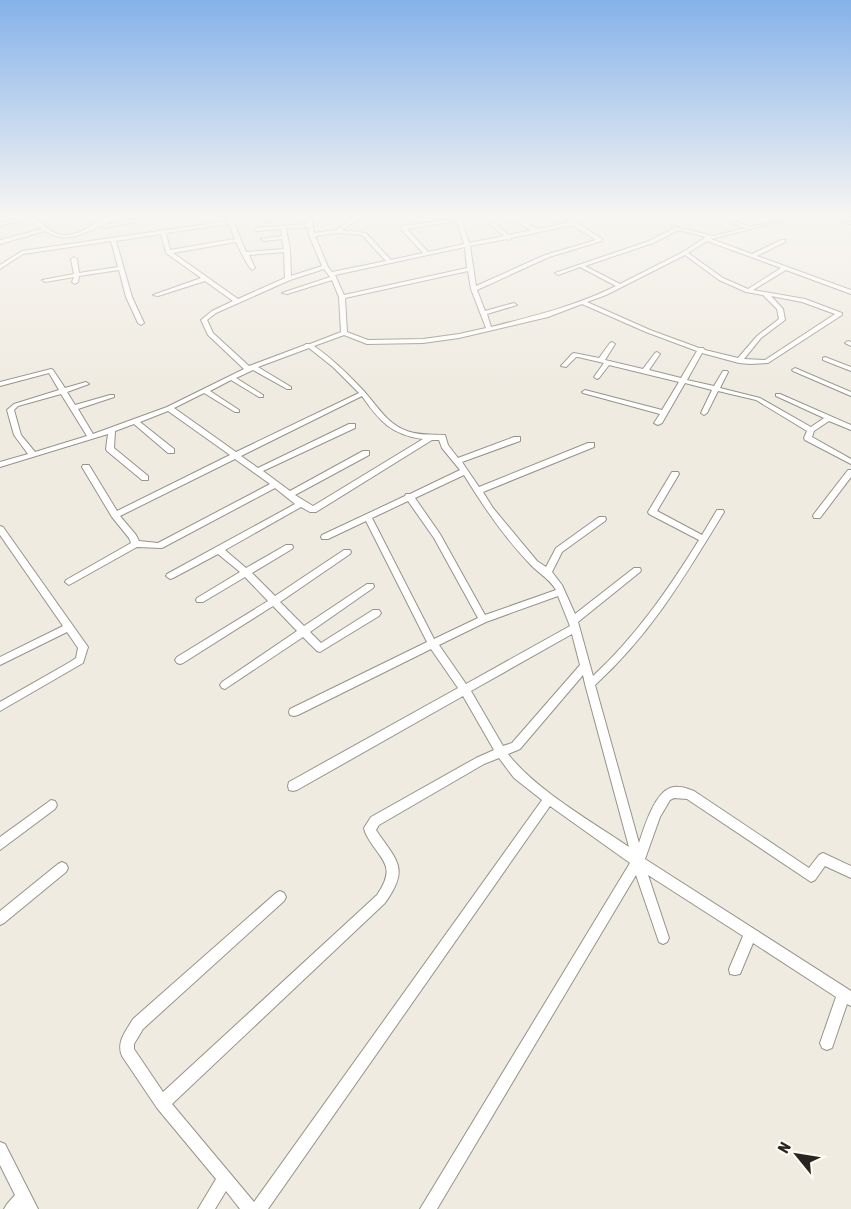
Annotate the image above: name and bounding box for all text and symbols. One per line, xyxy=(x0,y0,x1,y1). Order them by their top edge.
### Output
north arrow xyxy=(767,1125,827,1185)
text: N xyxy=(774,1139,794,1156)

